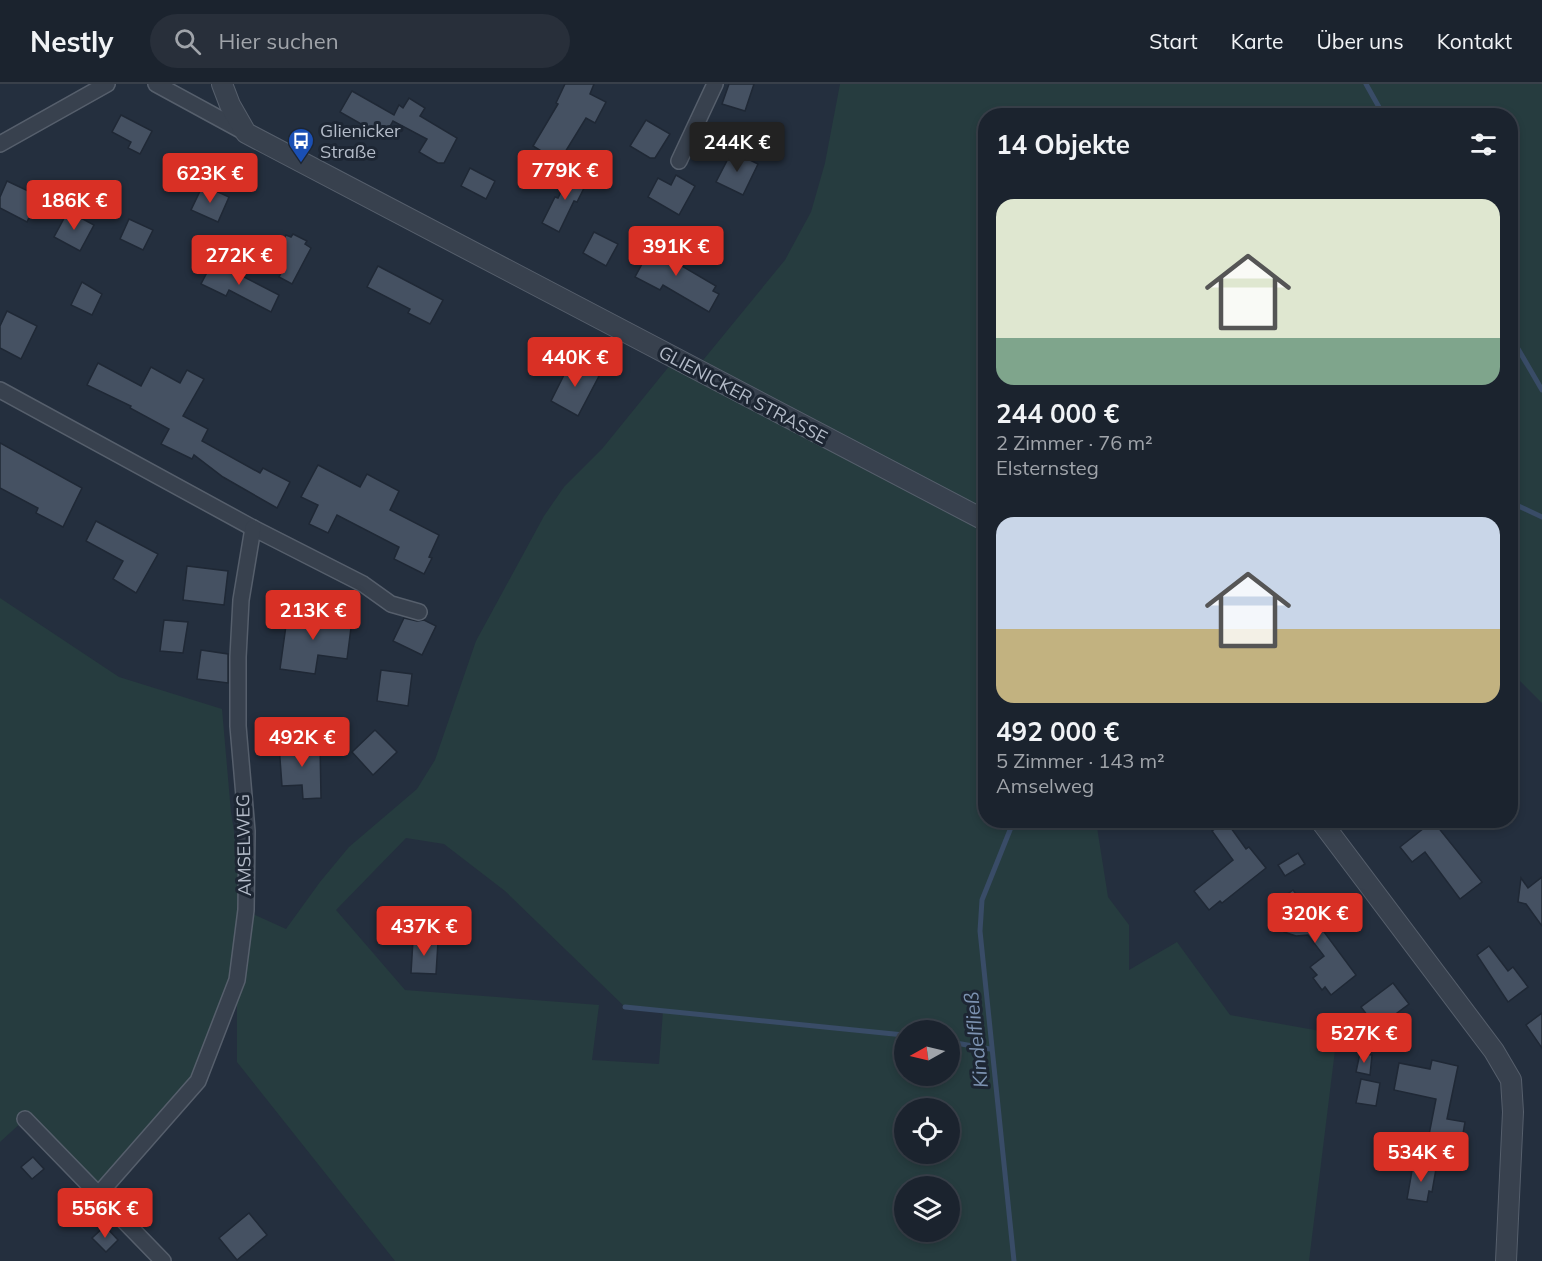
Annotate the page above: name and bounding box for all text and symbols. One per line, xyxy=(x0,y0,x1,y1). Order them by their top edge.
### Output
search box xyxy=(150,14,570,68)
text: Nestly xyxy=(30,24,114,59)
icon: search xyxy=(171,25,204,58)
text: Hier suchen xyxy=(219,27,339,55)
text: Start xyxy=(1149,28,1198,54)
text: Karte xyxy=(1231,28,1283,54)
text: Über uns xyxy=(1316,28,1404,54)
text: Kontakt xyxy=(1437,28,1512,54)
place label: Glienicker Straße xyxy=(320,119,401,163)
pin: 244K € xyxy=(688,122,786,173)
bus stop icon: Glienicker Straße xyxy=(286,126,316,164)
text: 14 Objekte xyxy=(996,128,1130,161)
icon: filters xyxy=(1467,128,1500,161)
text: 244K € xyxy=(704,129,770,154)
pin: 779K € xyxy=(516,150,614,201)
pin: 623K € xyxy=(161,153,259,204)
text: 779K € xyxy=(532,157,598,182)
text: 623K € xyxy=(177,160,243,185)
pin: 186K € xyxy=(25,180,123,231)
text: 186K € xyxy=(41,187,107,212)
pin: 391K € xyxy=(627,226,725,277)
text: 391K € xyxy=(643,233,709,258)
pin: 272K € xyxy=(190,235,288,286)
icon: home xyxy=(1194,238,1302,346)
text: 272K € xyxy=(206,242,272,267)
pin: 440K € xyxy=(526,337,624,388)
street label: GLIENICKER STRASSE xyxy=(655,340,832,449)
text: 440K € xyxy=(542,344,608,369)
text: 244 000 € xyxy=(996,397,1119,430)
text: 2 Zimmer · 76 m² xyxy=(996,430,1153,455)
text: Elsternsteg xyxy=(996,455,1099,480)
icon: home xyxy=(1194,556,1302,664)
pin: 213K € xyxy=(264,590,362,641)
text: 213K € xyxy=(280,597,346,622)
text: 492 000 € xyxy=(996,715,1119,748)
pin: 492K € xyxy=(253,717,351,768)
text: 492K € xyxy=(269,724,335,749)
text: 5 Zimmer · 143 m² xyxy=(996,748,1165,773)
text: Amselweg xyxy=(996,773,1094,798)
street label: AMSELWEG xyxy=(231,794,256,896)
pin: 320K € xyxy=(1266,893,1364,944)
text: 320K € xyxy=(1282,900,1348,925)
pin: 437K € xyxy=(375,906,473,957)
text: 437K € xyxy=(391,913,457,938)
water label: Kindelfließ xyxy=(958,991,993,1089)
pin: 527K € xyxy=(1315,1013,1413,1064)
north arrow xyxy=(894,1020,960,1086)
map controls xyxy=(894,1020,960,1242)
text: 527K € xyxy=(1331,1020,1397,1045)
button: locate xyxy=(894,1098,960,1164)
pin: 534K € xyxy=(1372,1132,1470,1183)
text: 534K € xyxy=(1388,1139,1454,1164)
button: layers xyxy=(894,1176,960,1242)
pin: 556K € xyxy=(56,1188,154,1239)
text: 556K € xyxy=(72,1195,138,1220)

